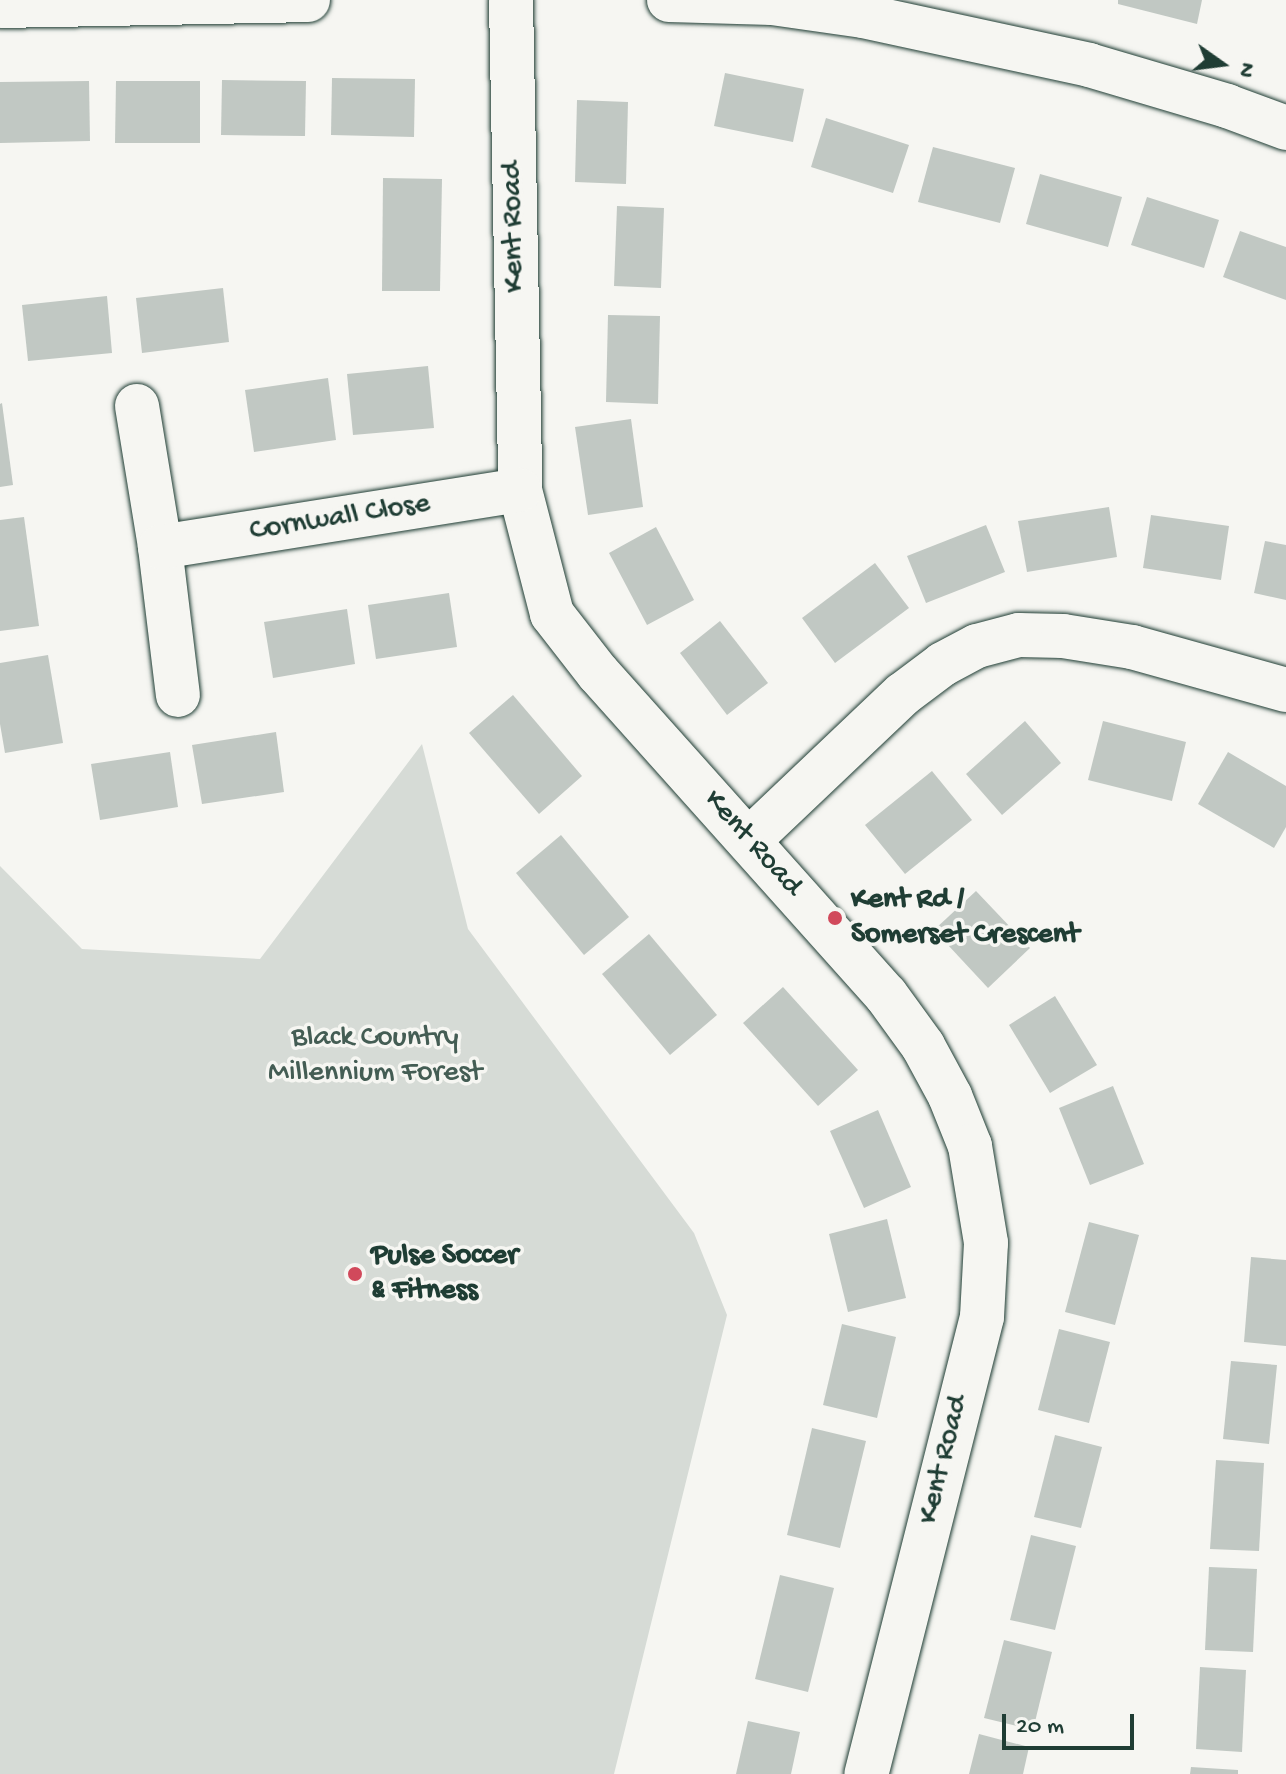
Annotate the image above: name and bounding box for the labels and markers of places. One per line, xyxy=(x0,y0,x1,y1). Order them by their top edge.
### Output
place label: Kent Rd / Somerset Crescent xyxy=(851,883,1079,954)
marker: Kent Rd / Somerset Crescent xyxy=(826,909,844,927)
place label: Pulse Soccer & Fitness xyxy=(371,1239,518,1310)
marker: Pulse Soccer & Fitness xyxy=(346,1265,364,1283)

